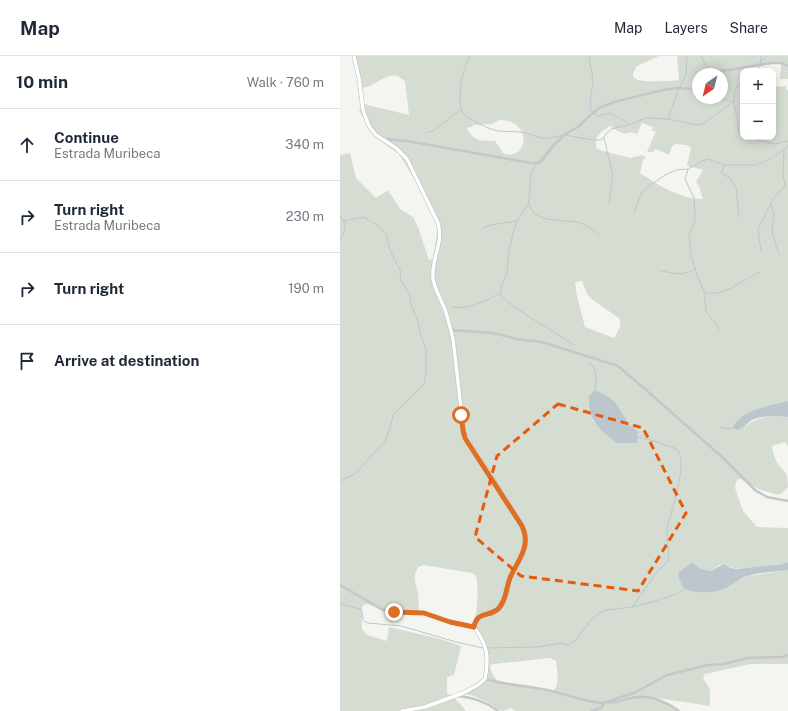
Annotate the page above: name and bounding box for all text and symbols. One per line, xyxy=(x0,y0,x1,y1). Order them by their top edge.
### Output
text: Map xyxy=(20,17,60,39)
text: Map xyxy=(614,20,642,36)
text: Layers xyxy=(664,20,708,36)
text: Share xyxy=(730,20,768,36)
north arrow xyxy=(692,68,728,104)
map controls xyxy=(740,68,776,140)
button: + xyxy=(740,68,776,104)
text: 10 min xyxy=(16,72,68,92)
text: Walk · 760 m xyxy=(247,75,324,90)
button: − xyxy=(740,104,776,140)
text: Continue xyxy=(54,129,119,146)
icon: ahead xyxy=(16,134,38,156)
text: 340 m xyxy=(285,137,324,152)
text: Estrada Muribeca xyxy=(54,146,160,161)
text: Turn right xyxy=(54,201,124,218)
icon: right xyxy=(16,206,38,228)
text: 230 m xyxy=(286,209,324,224)
text: Estrada Muribeca xyxy=(54,218,160,233)
icon: right xyxy=(16,278,38,300)
text: Turn right xyxy=(54,280,124,297)
text: 190 m xyxy=(288,281,324,296)
icon: arrive xyxy=(16,350,38,372)
text: Arrive at destination xyxy=(54,352,199,369)
route start xyxy=(452,406,470,424)
route end xyxy=(385,603,403,621)

